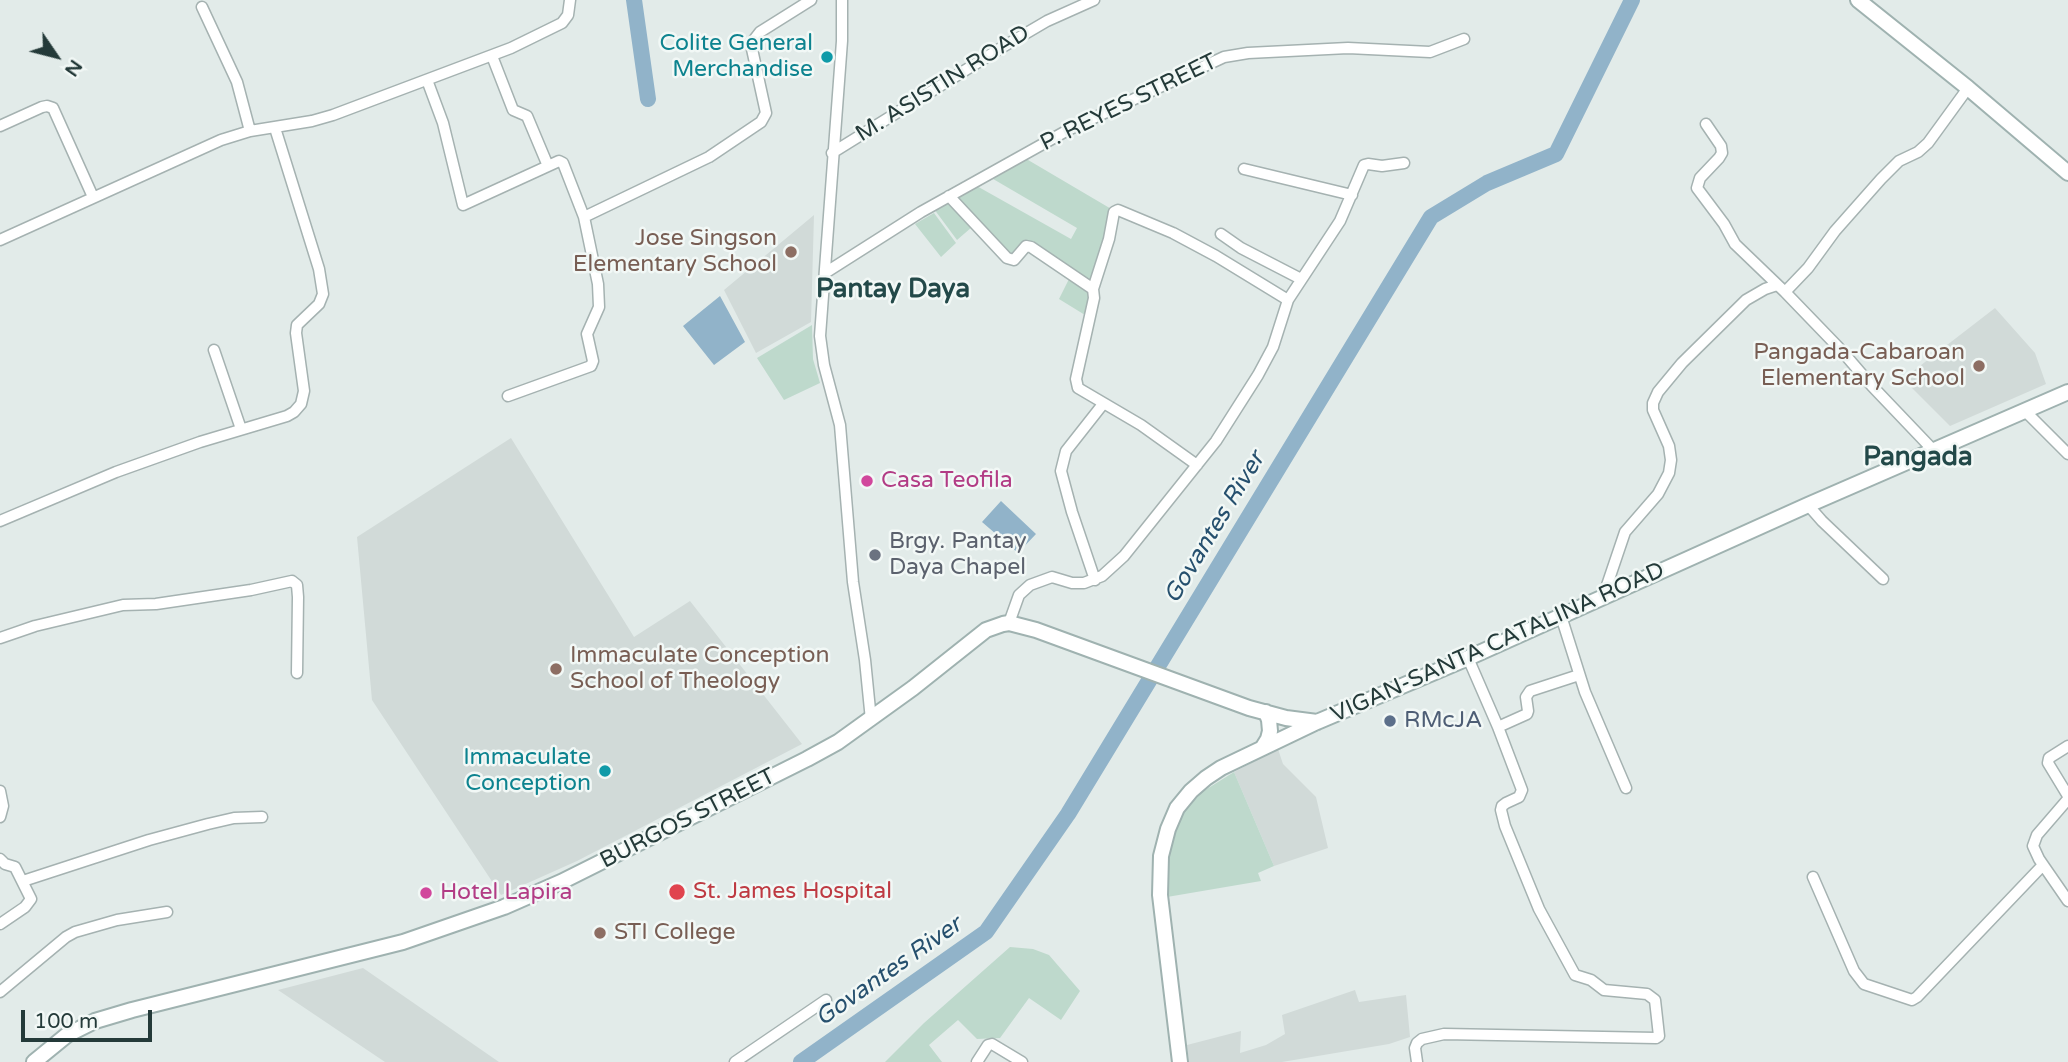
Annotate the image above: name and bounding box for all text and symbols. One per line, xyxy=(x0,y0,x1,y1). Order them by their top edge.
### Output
street label: M. ASISTIN ROAD xyxy=(851,19,1035,149)
north arrow xyxy=(21,21,91,91)
place label: Colite General Merchandise xyxy=(659,30,813,84)
street label: P. REYES STREET xyxy=(1036,48,1222,158)
marker: Colite General Merchandise xyxy=(819,49,835,65)
text: N xyxy=(60,55,87,81)
place label: Jose Singson Elementary School xyxy=(573,225,777,279)
marker: Jose Singson Elementary School xyxy=(783,244,799,260)
district label: Pantay Daya xyxy=(816,274,970,306)
place label: Pangada-Cabaroan Elementary School xyxy=(1753,339,1965,393)
marker: Pangada-Cabaroan Elementary School xyxy=(1971,358,1987,374)
district label: Pangada xyxy=(1863,442,1973,474)
water label: Govantes River xyxy=(1158,447,1272,609)
place label: Casa Teofila xyxy=(881,467,1013,495)
marker: Casa Teofila xyxy=(859,473,875,489)
place label: Brgy. Pantay Daya Chapel xyxy=(889,528,1027,582)
marker: Brgy. Pantay Daya Chapel xyxy=(867,547,883,563)
street label: VIGAN-SANTA CATALINA ROAD xyxy=(1327,557,1669,729)
place label: Immaculate Conception School of Theology xyxy=(570,642,829,696)
marker: Immaculate Conception School of Theology xyxy=(548,661,564,677)
place label: RMcJA xyxy=(1404,707,1482,735)
marker: RMcJA xyxy=(1382,713,1398,729)
place label: Immaculate Conception xyxy=(463,744,591,798)
street label: BURGOS STREET xyxy=(596,763,780,875)
marker: Immaculate Conception xyxy=(597,763,613,779)
place label: St. James Hospital xyxy=(693,878,892,906)
place label: Hotel Lapira xyxy=(440,879,572,907)
marker: St. James Hospital xyxy=(667,882,687,902)
marker: Hotel Lapira xyxy=(418,885,434,901)
water label: Govantes River xyxy=(810,911,968,1033)
place label: STI College xyxy=(614,919,735,947)
marker: STI College xyxy=(592,925,608,941)
scale bar xyxy=(24,996,156,1040)
text: 100 m xyxy=(34,1009,98,1034)

